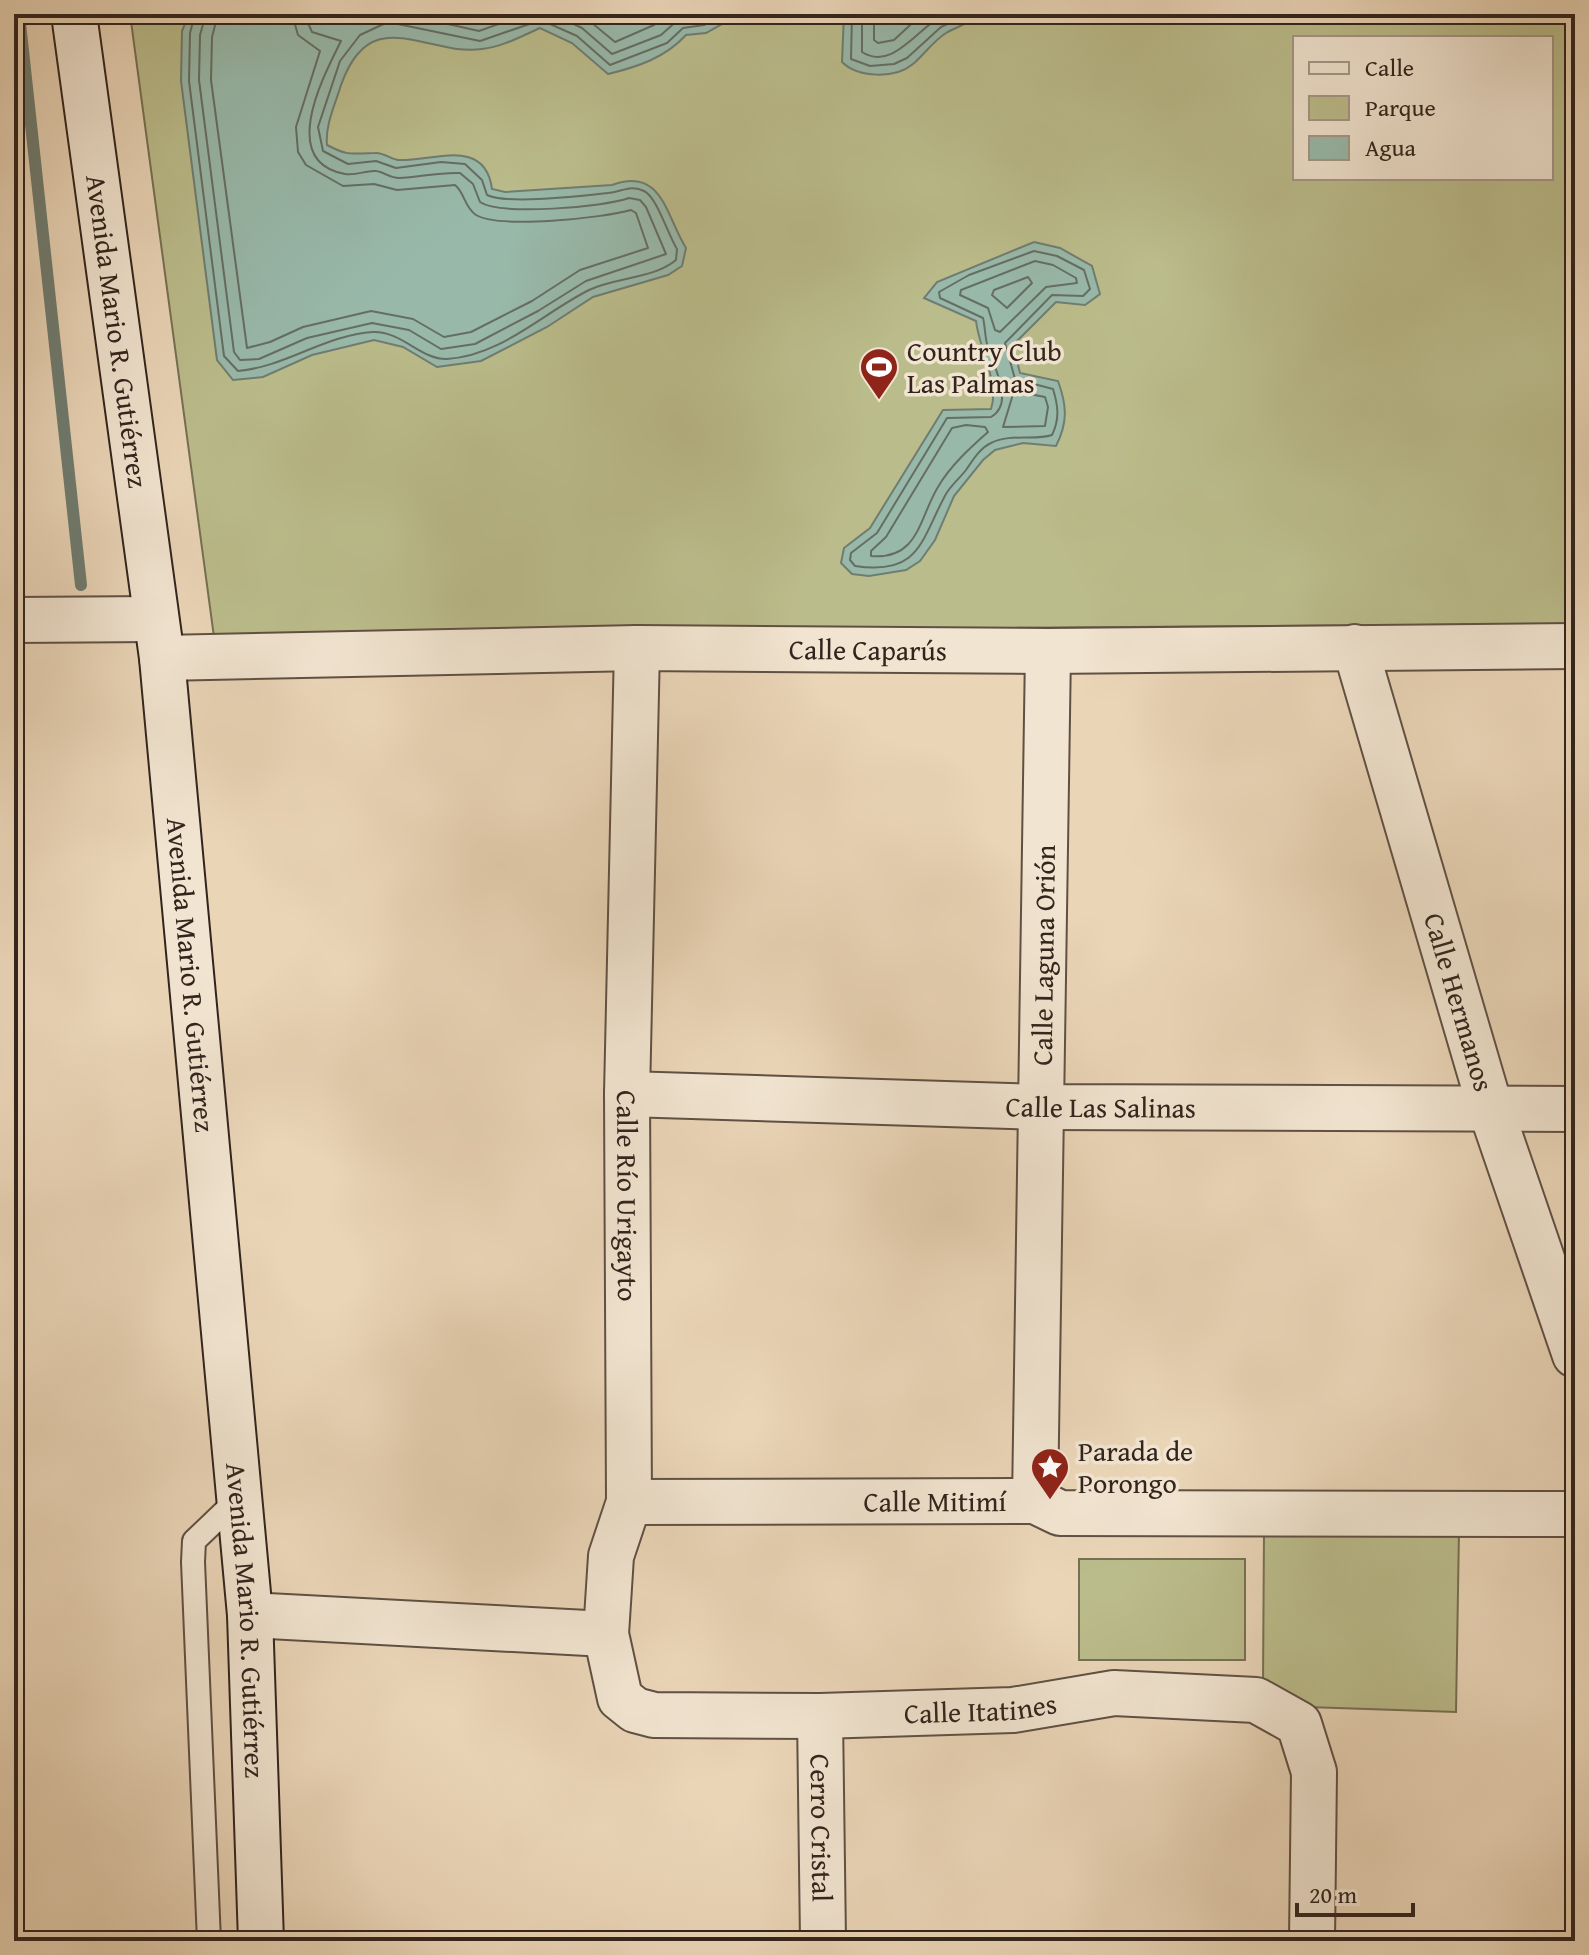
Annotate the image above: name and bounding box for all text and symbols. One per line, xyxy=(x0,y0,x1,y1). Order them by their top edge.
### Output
legend xyxy=(1293,36,1553,180)
text: Calle xyxy=(1365,50,1414,85)
text: Parque xyxy=(1365,90,1436,125)
text: Agua xyxy=(1365,130,1416,165)
street label: Avenida Mario R. Gutiérrez xyxy=(76,172,160,490)
place label: Country Club Las Palmas xyxy=(907,330,1062,403)
sports icon: Country Club Las Palmas xyxy=(858,346,900,401)
street label: Calle Caparús xyxy=(789,628,947,670)
street label: Avenida Mario R. Gutiérrez xyxy=(157,815,226,1134)
street label: Calle Laguna Orión xyxy=(1021,844,1065,1066)
street label: Calle Hermanos xyxy=(1414,908,1505,1096)
street label: Calle Las Salinas xyxy=(1005,1085,1196,1128)
street label: Calle Río Urigayto xyxy=(607,1090,649,1302)
place label: Parada de Porongo xyxy=(1078,1430,1193,1503)
place icon: Parada de Porongo xyxy=(1029,1446,1071,1501)
street label: Avenida Mario R. Gutiérrez xyxy=(216,1461,276,1778)
street label: Calle Mitimí xyxy=(864,1480,1008,1521)
street label: Calle Itatines xyxy=(903,1682,1060,1733)
street label: Cerro Cristal xyxy=(801,1754,843,1903)
scale bar xyxy=(1297,1867,1413,1917)
text: 20 m xyxy=(1309,1877,1357,1912)

